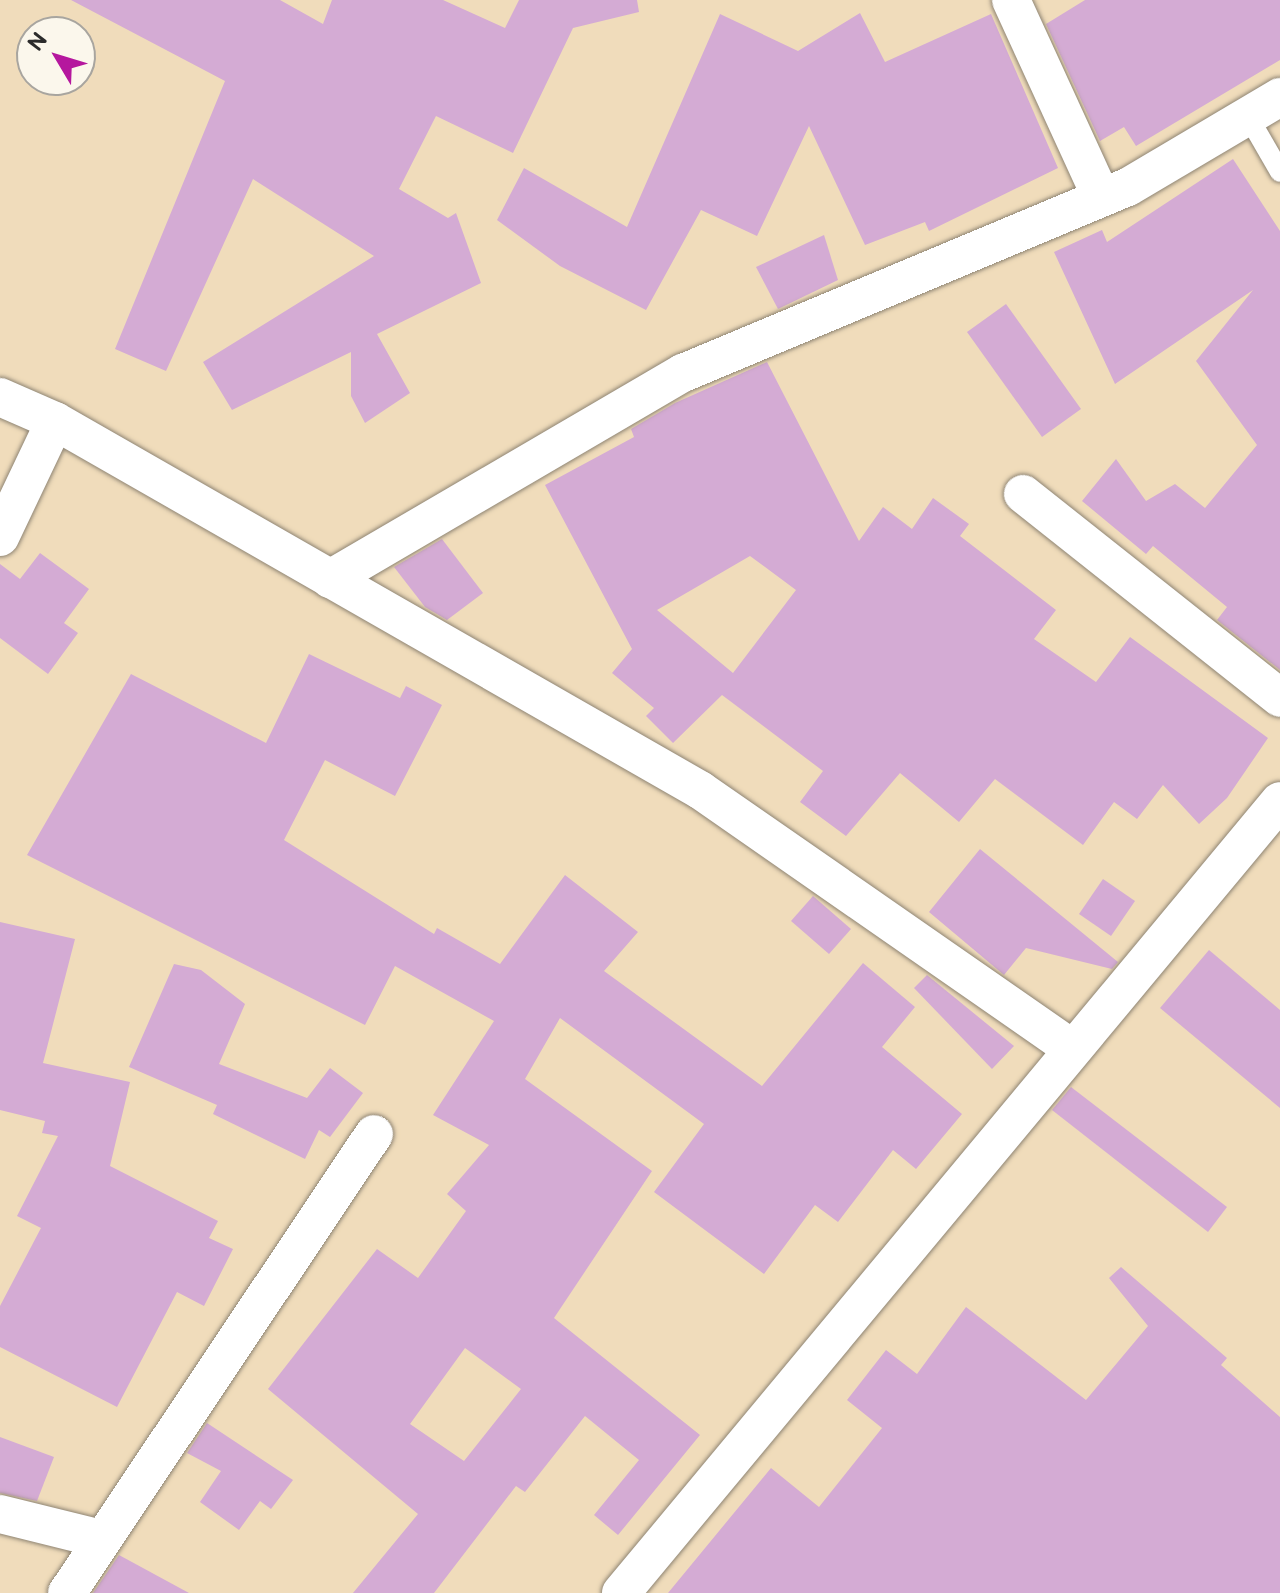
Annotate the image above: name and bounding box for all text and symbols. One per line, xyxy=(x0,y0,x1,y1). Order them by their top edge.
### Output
north arrow xyxy=(16,16,96,96)
text: N xyxy=(23,27,54,57)

